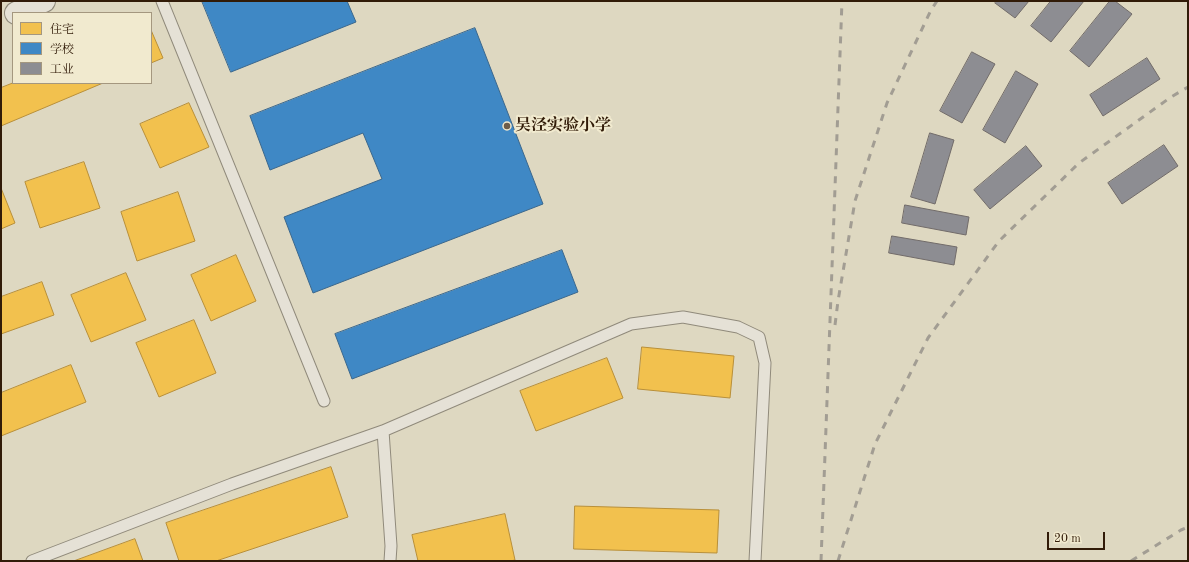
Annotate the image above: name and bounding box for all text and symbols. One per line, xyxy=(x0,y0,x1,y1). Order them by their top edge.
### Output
legend xyxy=(12,12,152,84)
text: 住宅 xyxy=(50,24,74,36)
text: 学校 xyxy=(50,44,74,56)
text: 工业 xyxy=(50,64,74,76)
place label: 吴泾实验小学 xyxy=(515,116,611,136)
marker: 吴泾实验小学 xyxy=(502,121,512,131)
scale bar xyxy=(1049,524,1107,550)
text: 20 m xyxy=(1054,533,1081,545)

